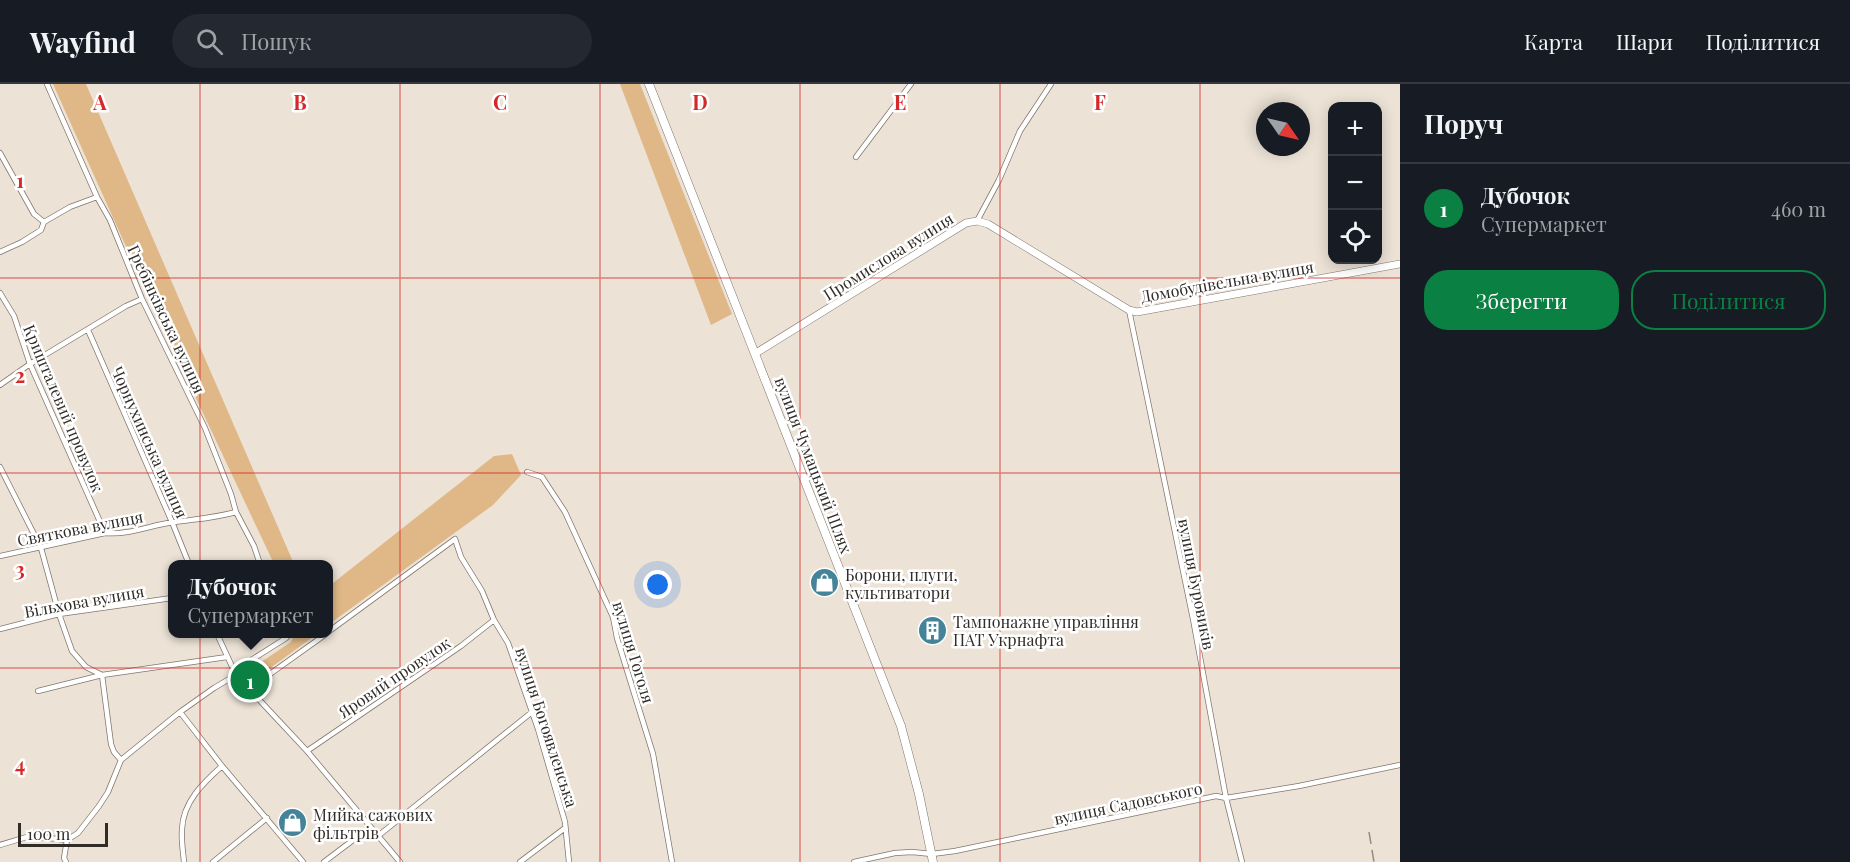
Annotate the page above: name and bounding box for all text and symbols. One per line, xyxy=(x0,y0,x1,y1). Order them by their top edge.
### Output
search box xyxy=(172,14,592,68)
text: Wayfind xyxy=(30,23,136,60)
icon: search xyxy=(193,25,226,58)
text: Пошук xyxy=(241,26,312,56)
text: Карта xyxy=(1524,27,1583,55)
text: Шари xyxy=(1616,27,1673,55)
text: Поділитися xyxy=(1706,27,1820,55)
text: A xyxy=(92,88,107,115)
text: B xyxy=(293,88,307,115)
text: C xyxy=(493,88,507,115)
text: D xyxy=(692,88,708,115)
text: E xyxy=(894,88,906,115)
text: F xyxy=(1094,88,1106,115)
north arrow xyxy=(1256,102,1310,156)
map controls xyxy=(1328,102,1382,264)
button: + xyxy=(1328,102,1382,156)
text: Поруч xyxy=(1424,106,1503,141)
button: − xyxy=(1328,156,1382,210)
text: 1 xyxy=(16,166,24,193)
text: Дубочок xyxy=(1481,180,1570,210)
text: 1 xyxy=(1440,195,1447,222)
text: 460 m xyxy=(1771,195,1826,222)
street label: Промислова вулиця xyxy=(819,207,957,305)
button: locate xyxy=(1328,210,1382,264)
text: Супермаркет xyxy=(1481,210,1607,237)
street label: Гребінківська вулиця xyxy=(123,241,211,397)
street label: Домобудівельна вулиця xyxy=(1139,255,1315,307)
button: Зберегти xyxy=(1424,270,1619,330)
button: Поділитися xyxy=(1631,270,1826,330)
street label: Кришталевий провулок xyxy=(19,321,109,495)
text: 2 xyxy=(15,361,25,388)
street label: Чорнухинська вулиця xyxy=(107,363,193,522)
street label: вулиця Чумацький Шлях xyxy=(771,374,858,557)
street label: Святкова вулиця xyxy=(15,505,145,551)
street label: вулиця Буровиків xyxy=(1174,517,1220,652)
text: 3 xyxy=(15,555,25,582)
popup xyxy=(168,560,333,638)
place label: Борони, плуги, культиватори xyxy=(845,564,958,603)
shop icon: Борони, плуги, культиватори xyxy=(808,567,840,599)
your location xyxy=(643,570,672,599)
text: Дубочок xyxy=(188,571,276,601)
street label: Вільхова вулиця xyxy=(22,580,146,622)
street label: вулиця Гоголя xyxy=(609,598,660,706)
text: Супермаркет xyxy=(188,601,313,628)
place label: Тампонажне управління ПАТ Укрнафта xyxy=(953,611,1139,650)
building icon: Тампонажне управління ПАТ Укрнафта xyxy=(916,614,948,646)
street label: Яровий провулок xyxy=(333,632,454,723)
street label: вулиця Богоявленська xyxy=(511,644,583,810)
pin: 1 xyxy=(230,658,270,702)
text: 4 xyxy=(15,750,25,777)
street label: вулиця Садовського xyxy=(1052,777,1204,829)
place label: Мийка сажових фільтрів xyxy=(313,804,434,843)
shop icon: Мийка сажових фільтрів xyxy=(276,807,308,839)
scale bar xyxy=(18,820,108,848)
text: 100 m xyxy=(27,823,70,844)

